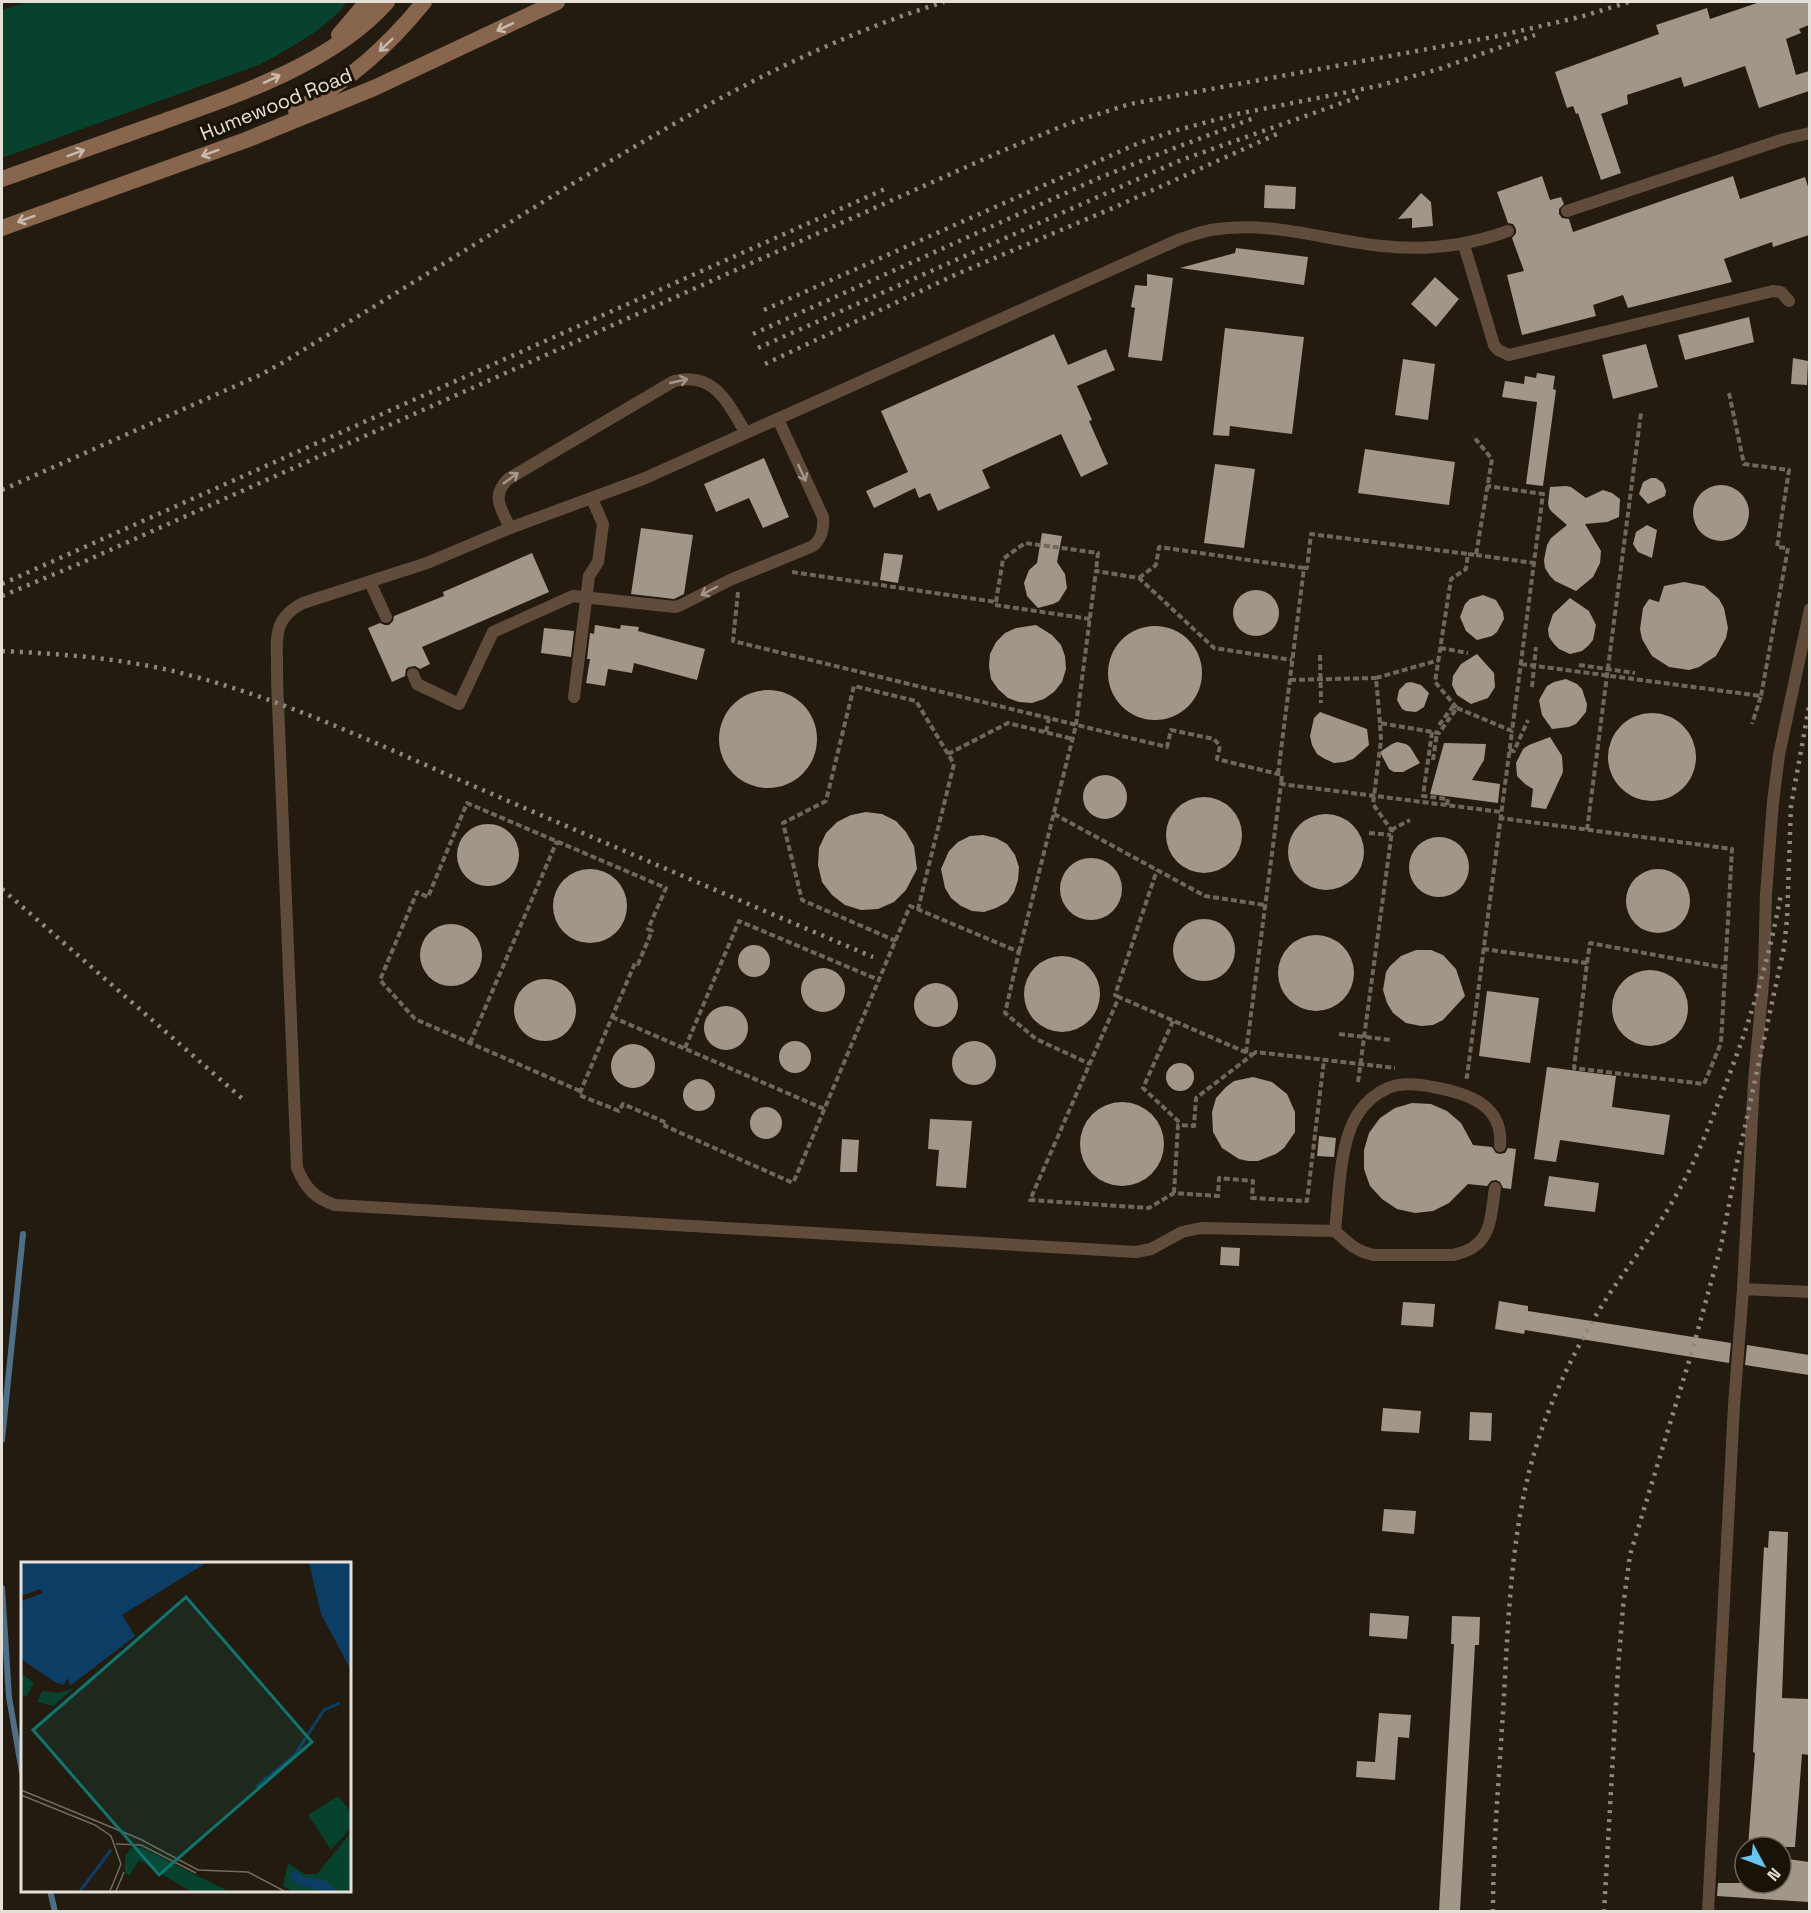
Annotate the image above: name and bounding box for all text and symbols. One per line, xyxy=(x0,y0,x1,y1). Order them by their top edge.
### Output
one-way arrow xyxy=(496,22,514,34)
one-way arrow xyxy=(378,38,393,53)
street label: Humewood Road xyxy=(196,62,356,146)
one-way arrow xyxy=(263,72,281,84)
one-way arrow xyxy=(66,146,85,157)
one-way arrow xyxy=(201,149,220,160)
one-way arrow xyxy=(17,215,36,226)
one-way arrow xyxy=(669,374,688,386)
one-way arrow xyxy=(797,463,808,481)
one-way arrow xyxy=(503,472,519,484)
one-way arrow xyxy=(701,585,718,597)
inset map xyxy=(21,1562,351,1892)
north arrow xyxy=(1733,1835,1793,1895)
text: N xyxy=(1762,1864,1785,1885)

